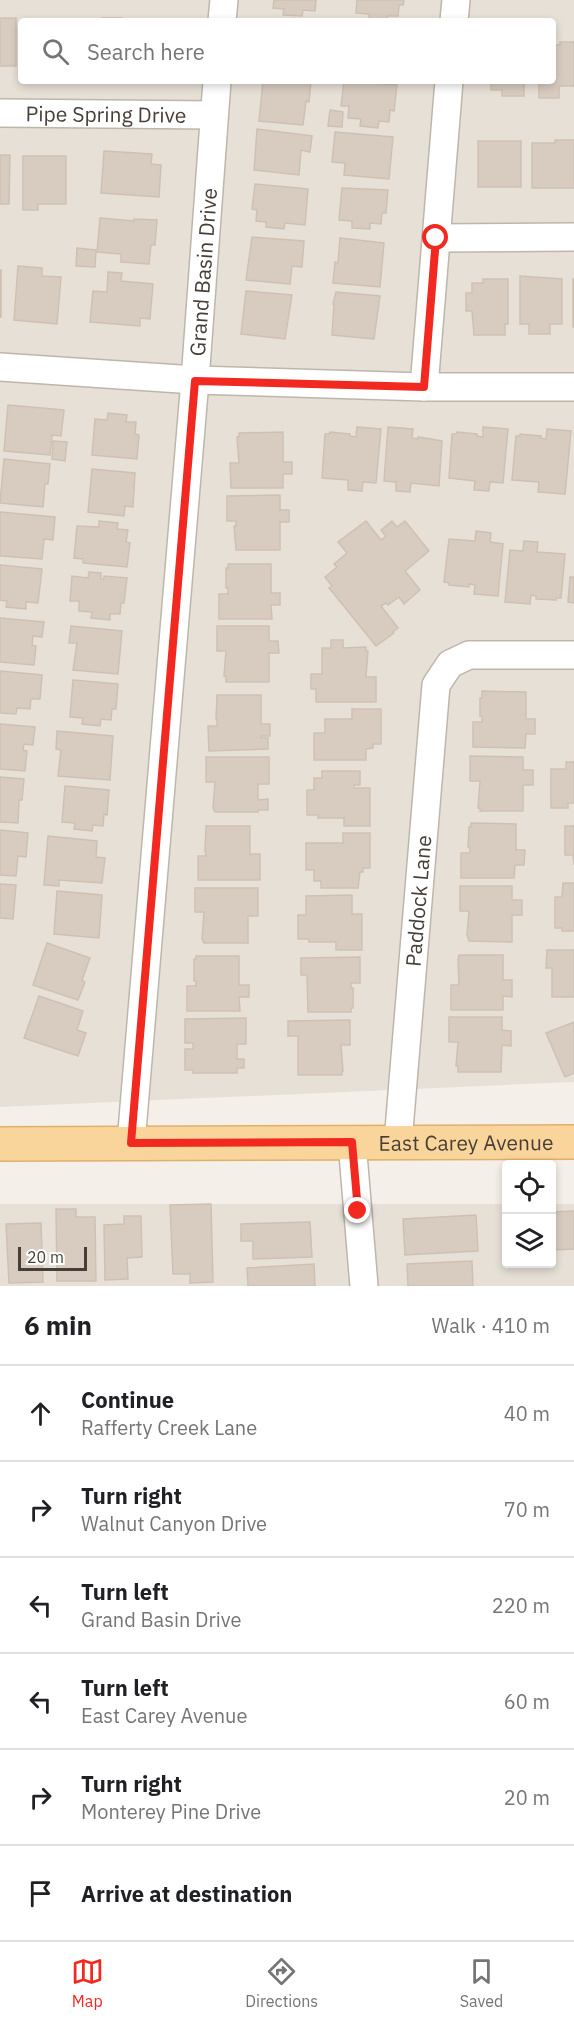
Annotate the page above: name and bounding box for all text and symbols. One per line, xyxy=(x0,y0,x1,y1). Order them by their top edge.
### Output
search box xyxy=(18,18,556,84)
icon: search xyxy=(39,35,72,68)
text: Search here xyxy=(87,37,205,66)
street label: Pipe Spring Drive xyxy=(25,99,187,129)
street label: Grand Basin Drive xyxy=(183,187,223,357)
route start xyxy=(422,224,448,250)
street label: Paddock Lane xyxy=(399,834,437,968)
street label: East Carey Avenue xyxy=(379,1128,553,1157)
map controls xyxy=(502,1160,556,1268)
button: locate xyxy=(502,1160,556,1214)
route end xyxy=(344,1197,370,1223)
button: layers xyxy=(502,1214,556,1268)
scale bar xyxy=(18,1244,87,1272)
text: 20 m xyxy=(27,1247,64,1267)
text: 6 min xyxy=(24,1308,92,1342)
text: Walk · 410 m xyxy=(432,1312,550,1339)
text: Continue xyxy=(81,1385,174,1414)
icon: ahead xyxy=(24,1397,57,1430)
text: 40 m xyxy=(504,1400,550,1427)
text: Rafferty Creek Lane xyxy=(81,1414,257,1441)
text: Turn right xyxy=(81,1481,182,1510)
icon: right xyxy=(24,1493,57,1526)
text: 70 m xyxy=(504,1496,550,1523)
text: Walnut Canyon Drive xyxy=(81,1510,267,1537)
text: Turn left xyxy=(81,1577,169,1606)
icon: left xyxy=(24,1589,57,1622)
text: 220 m xyxy=(492,1592,550,1619)
text: Grand Basin Drive xyxy=(81,1606,242,1633)
text: Turn left xyxy=(81,1673,169,1702)
icon: left xyxy=(24,1685,57,1718)
text: 60 m xyxy=(504,1688,550,1715)
text: East Carey Avenue xyxy=(81,1702,247,1729)
text: Turn right xyxy=(81,1769,182,1798)
icon: right xyxy=(24,1781,57,1814)
text: 20 m xyxy=(504,1784,550,1811)
text: Monterey Pine Drive xyxy=(81,1798,261,1825)
icon: arrive xyxy=(24,1877,57,1910)
text: Arrive at destination xyxy=(81,1879,292,1908)
tab: Map xyxy=(71,1955,104,2011)
tab: Directions xyxy=(245,1955,318,2011)
tab: Saved xyxy=(460,1955,503,2011)

